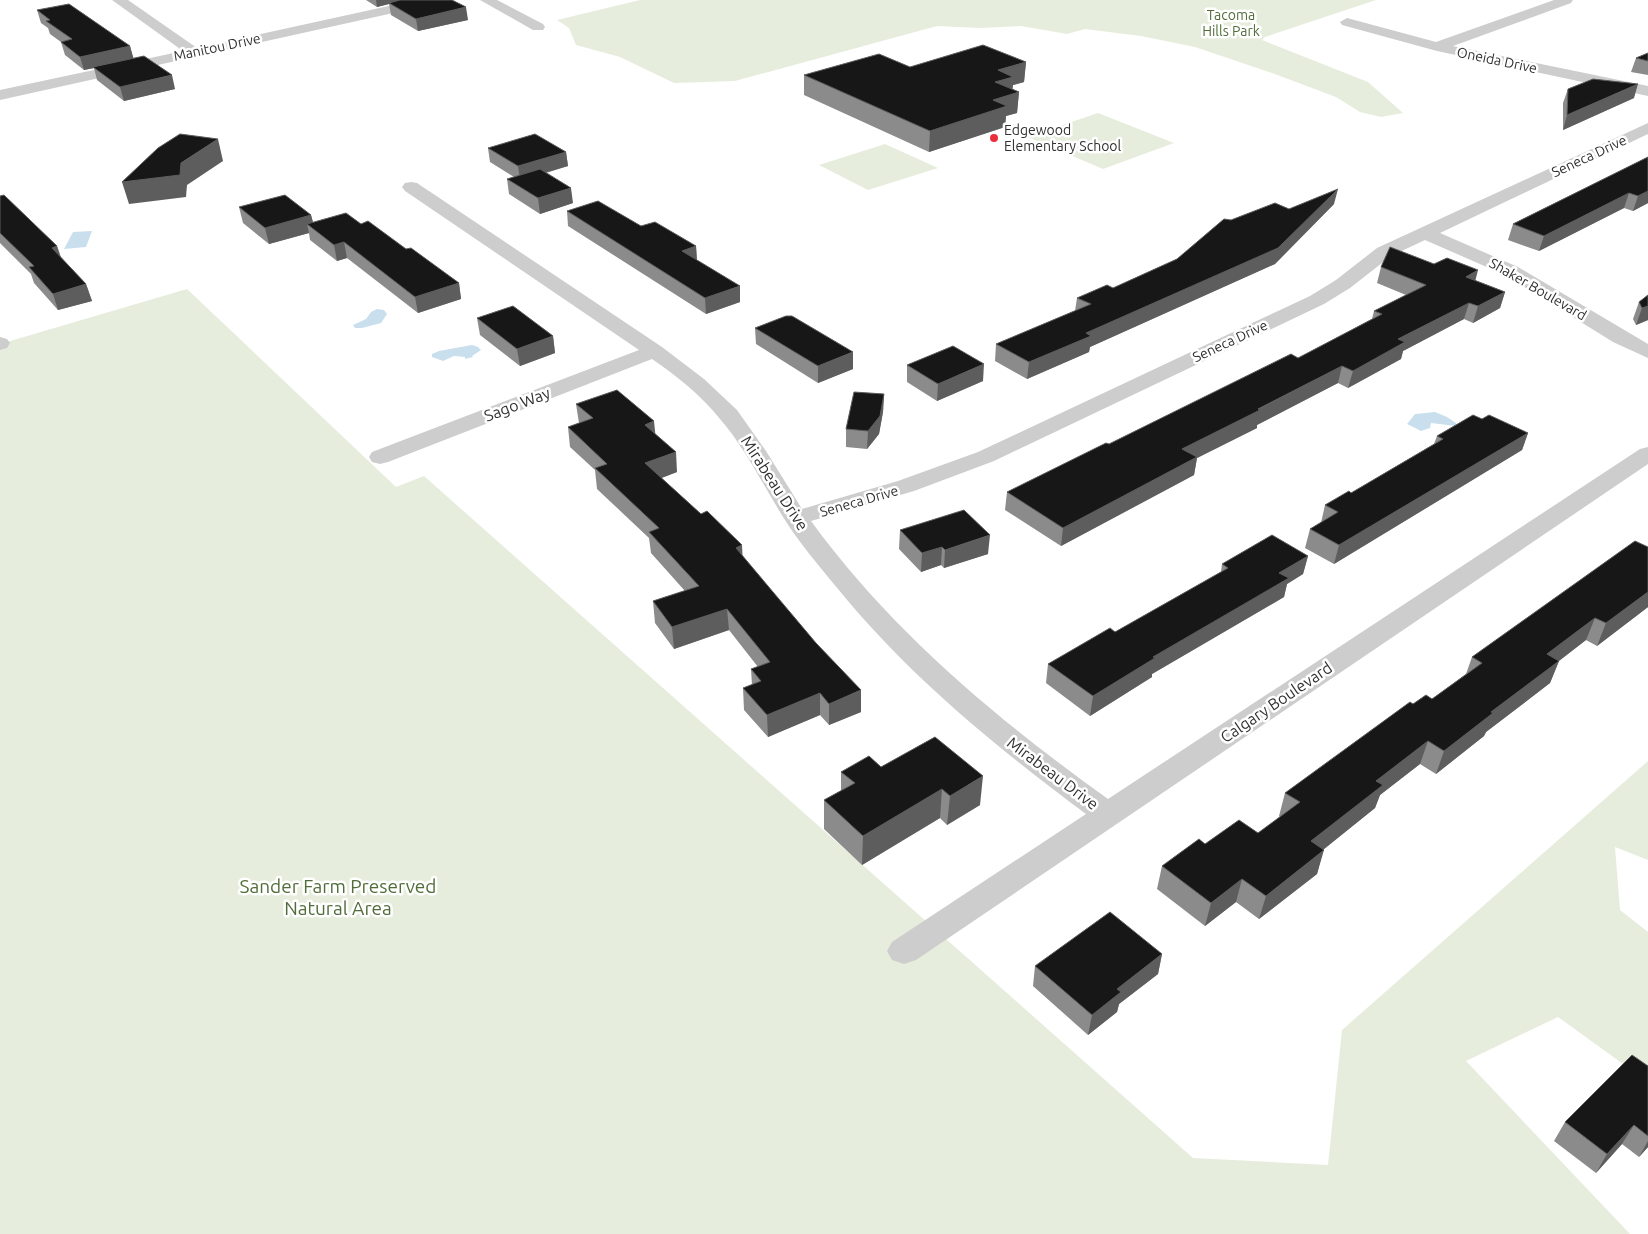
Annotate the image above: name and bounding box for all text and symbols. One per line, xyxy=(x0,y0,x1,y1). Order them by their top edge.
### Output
park label: Tacoma Hills Park xyxy=(1202,7,1260,39)
street label: Manitou Drive xyxy=(172,30,262,64)
street label: Oneida Drive xyxy=(1455,44,1539,76)
place label: Edgewood Elementary School xyxy=(1004,122,1122,154)
marker: Edgewood Elementary School xyxy=(988,132,1000,144)
street label: Seneca Drive xyxy=(1549,132,1629,180)
street label: Shaker Boulevard xyxy=(1487,255,1589,323)
street label: Seneca Drive xyxy=(1190,317,1270,365)
street label: Sago Way xyxy=(481,383,553,425)
street label: Mirabeau Drive xyxy=(738,432,812,534)
street label: Seneca Drive xyxy=(818,482,900,520)
street label: Calgary Boulevard xyxy=(1217,658,1335,746)
street label: Mirabeau Drive xyxy=(1004,733,1102,813)
park label: Sander Farm Preserved Natural Area xyxy=(240,875,436,919)

